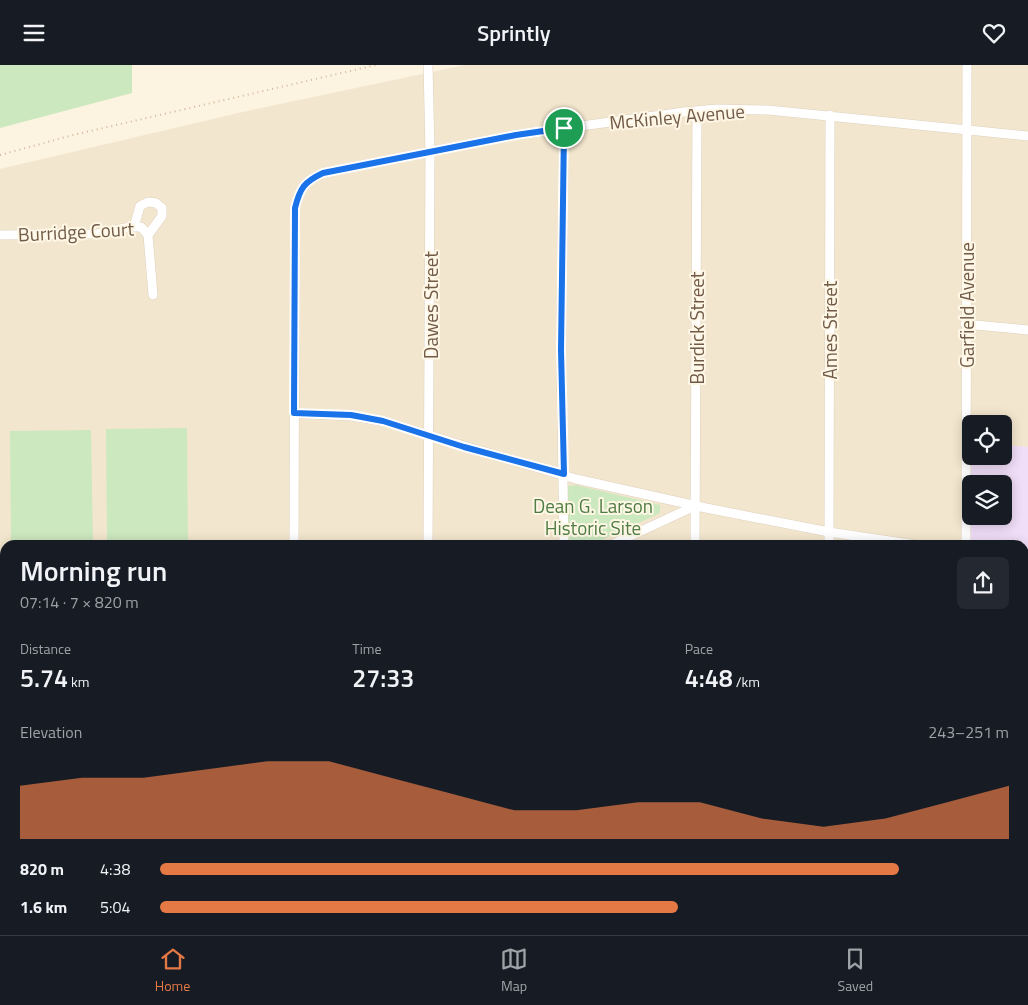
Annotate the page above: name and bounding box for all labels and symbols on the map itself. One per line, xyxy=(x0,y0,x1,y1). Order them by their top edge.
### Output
street label: McKinley Avenue xyxy=(608,96,746,136)
pin xyxy=(543,107,585,149)
street label: Burridge Court xyxy=(17,213,135,249)
street label: Garfield Avenue xyxy=(952,242,981,368)
street label: Dawes Street xyxy=(416,251,445,359)
street label: Burdick Street xyxy=(682,271,711,384)
street label: Ames Street xyxy=(815,280,844,379)
park label: Dean G. Larson Historic Site xyxy=(533,491,653,542)

